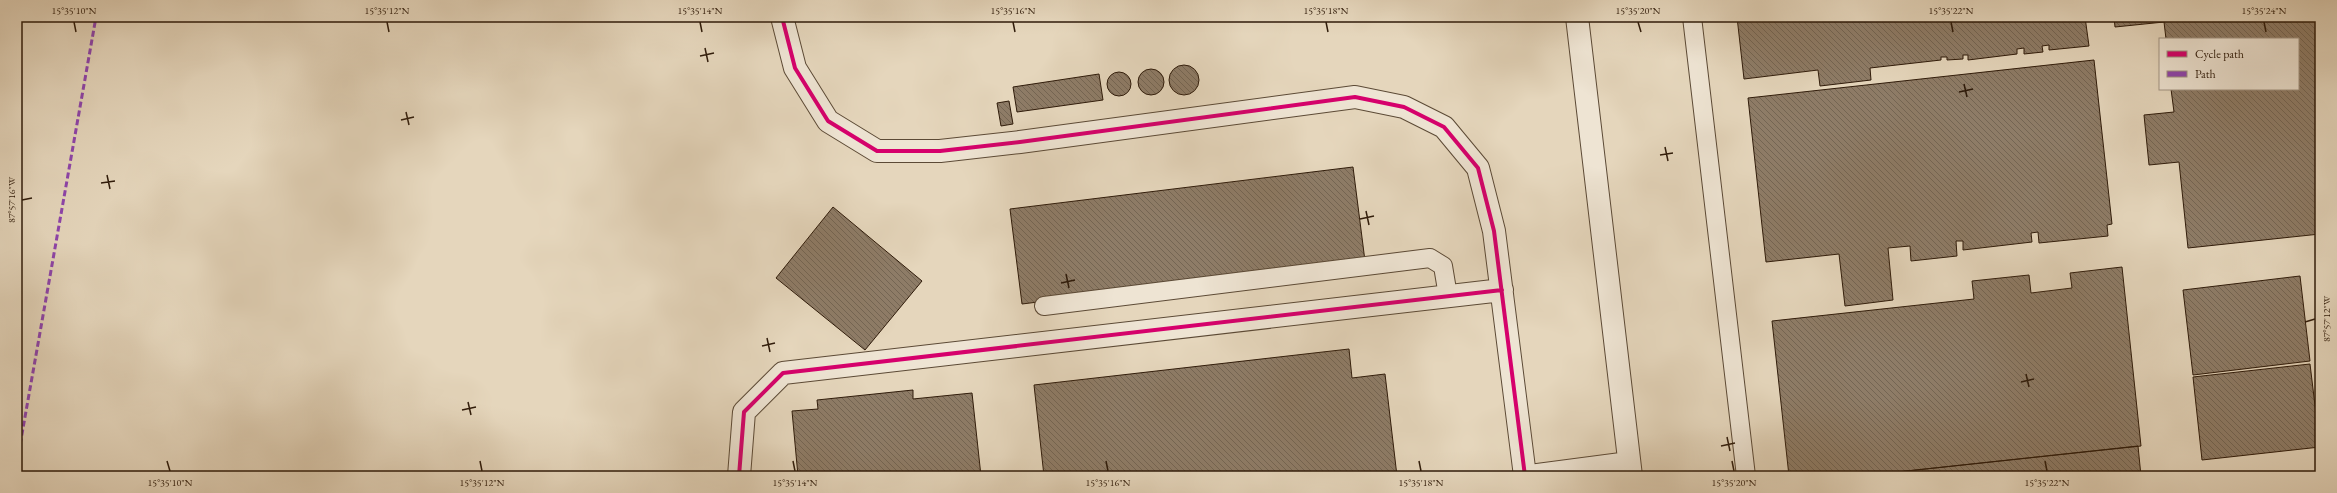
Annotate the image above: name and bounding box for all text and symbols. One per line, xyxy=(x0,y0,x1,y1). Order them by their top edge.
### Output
text: 15°35'10"N xyxy=(52,4,97,17)
text: 15°35'12"N xyxy=(365,4,410,17)
text: 15°35'14"N xyxy=(678,4,723,17)
text: 15°35'16"N xyxy=(991,4,1036,17)
text: 15°35'18"N xyxy=(1304,4,1349,17)
text: 15°35'20"N xyxy=(1616,4,1661,17)
text: 15°35'22"N xyxy=(1929,4,1974,17)
text: 15°35'24"N xyxy=(2242,4,2287,17)
legend xyxy=(2159,38,2299,90)
text: Cycle path xyxy=(2195,46,2244,62)
text: Path xyxy=(2195,66,2216,82)
text: 87°57'16"W xyxy=(5,176,18,223)
text: 87°57'12"W xyxy=(2320,295,2333,342)
text: 15°35'10"N xyxy=(148,476,193,489)
text: 15°35'12"N xyxy=(460,476,505,489)
text: 15°35'14"N xyxy=(773,476,818,489)
text: 15°35'16"N xyxy=(1086,476,1131,489)
text: 15°35'18"N xyxy=(1399,476,1444,489)
text: 15°35'20"N xyxy=(1712,476,1757,489)
text: 15°35'22"N xyxy=(2025,476,2070,489)

